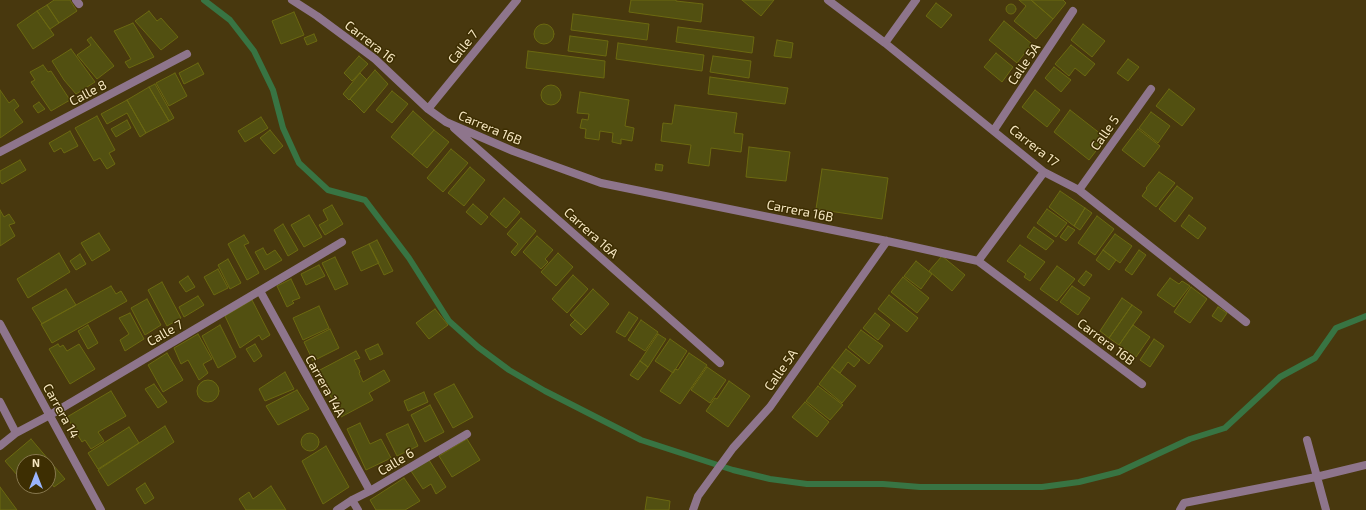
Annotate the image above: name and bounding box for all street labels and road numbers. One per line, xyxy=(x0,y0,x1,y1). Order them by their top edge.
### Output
street label: Carrera 16 xyxy=(342,17,398,67)
street label: Calle 7 xyxy=(445,27,481,67)
street label: Calle 5A xyxy=(1004,40,1044,88)
street label: Calle 8 xyxy=(67,77,109,109)
street label: Carrera 16B xyxy=(456,108,524,148)
street label: Calle 5 xyxy=(1087,113,1123,153)
street label: Carrera 17 xyxy=(1006,122,1062,170)
street label: Carrera 16B xyxy=(765,197,835,225)
street label: Carrera 16A xyxy=(561,205,621,261)
street label: Carrera 16B xyxy=(1074,315,1138,369)
street label: Calle 7 xyxy=(144,317,186,349)
street label: Calle 5A xyxy=(761,346,801,394)
street label: Carrera 14A xyxy=(302,352,348,420)
street label: Carrera 14 xyxy=(40,381,82,441)
street label: Calle 6 xyxy=(375,445,417,479)

